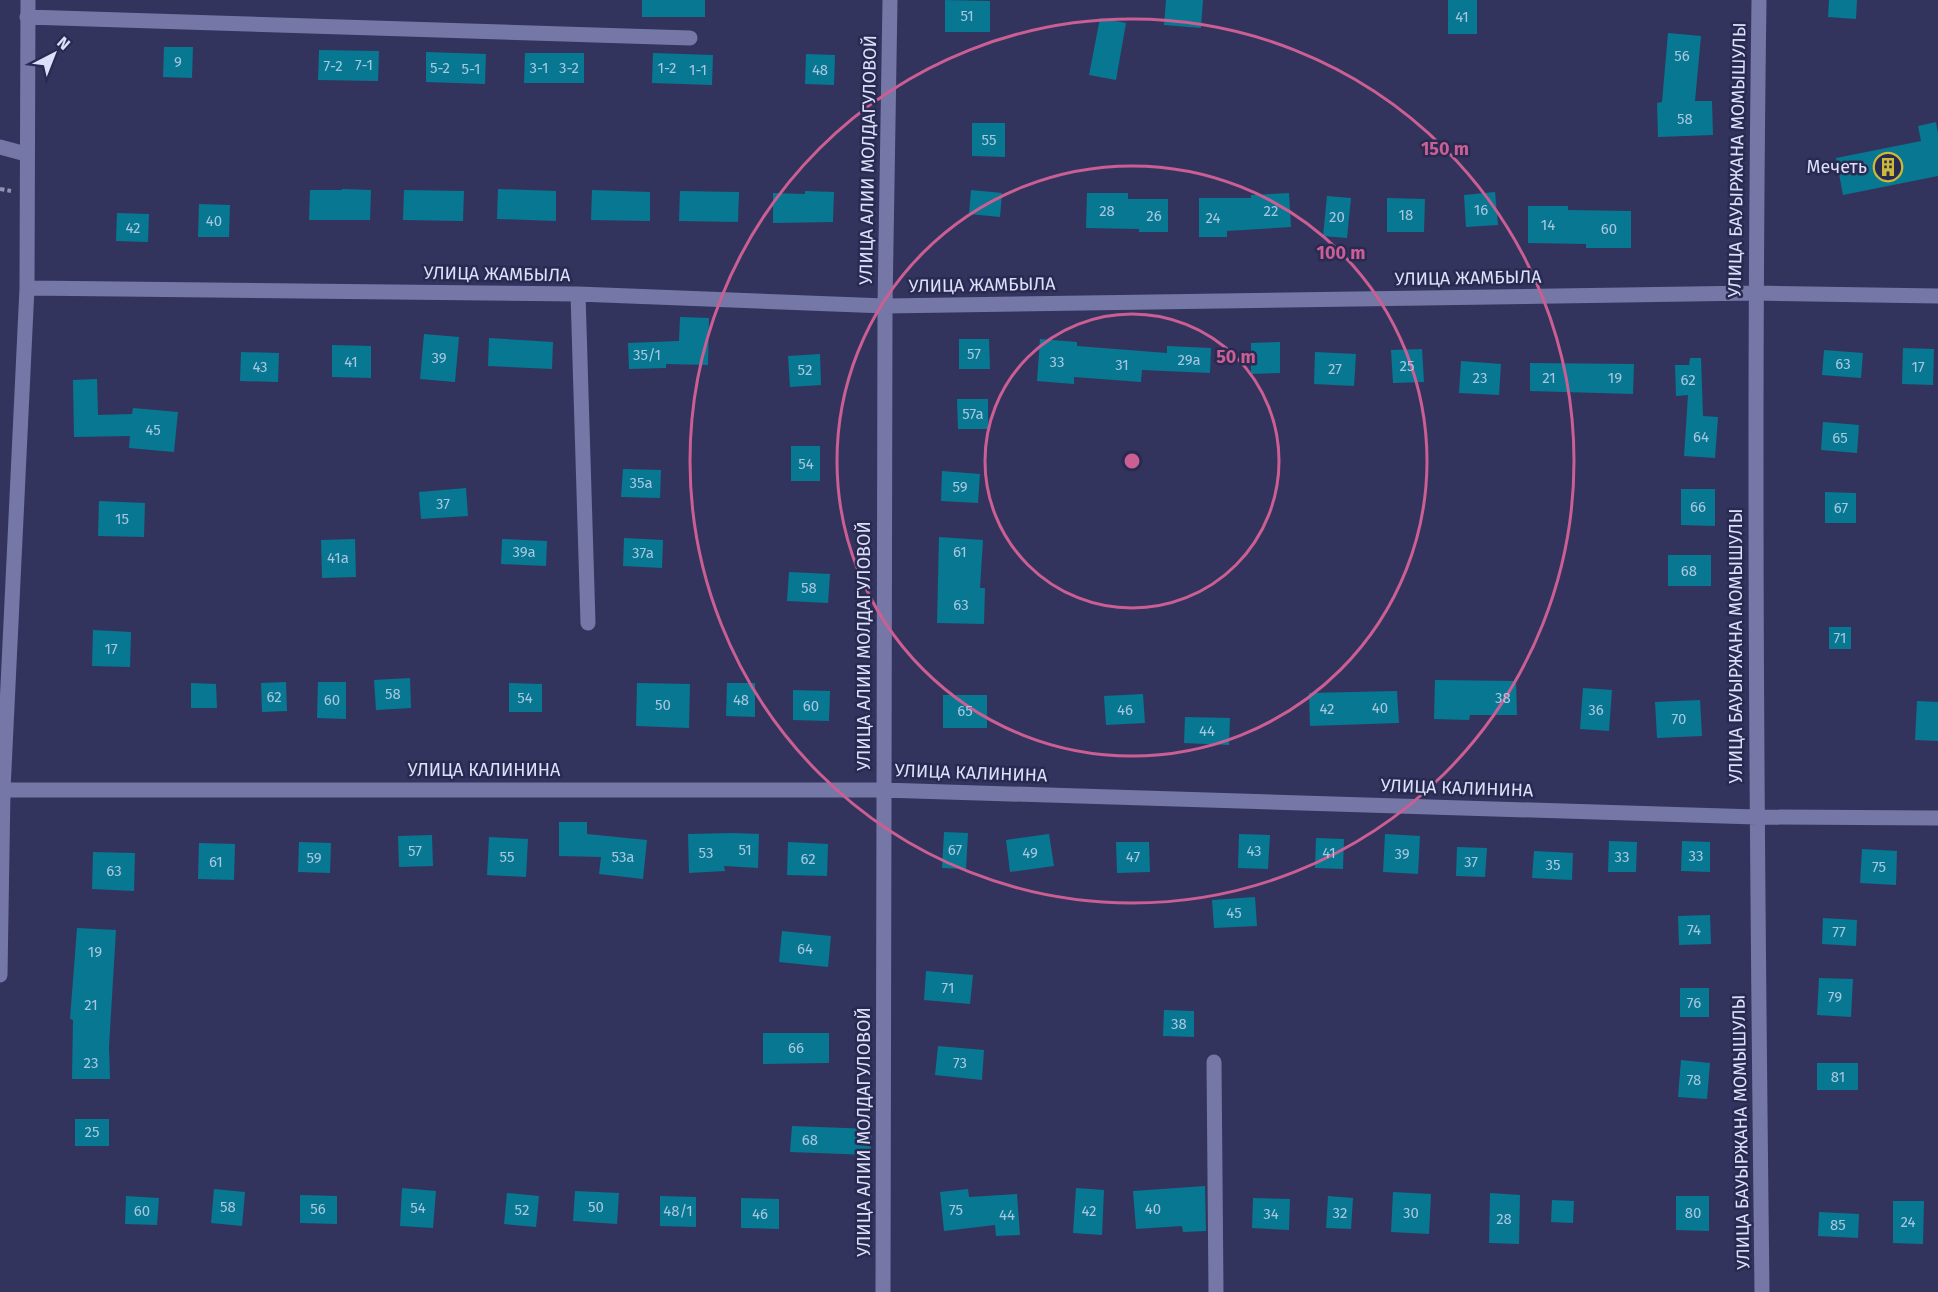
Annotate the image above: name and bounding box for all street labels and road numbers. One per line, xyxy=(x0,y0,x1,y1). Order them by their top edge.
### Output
street label: УЛИЦА БАУЫРЖАНА МОМЫШУЛЫ xyxy=(1724,22,1750,298)
street label: УЛИЦА АЛИИ МОЛДАГУЛОВОЙ xyxy=(855,35,881,285)
street label: УЛИЦА ЖАМБЫЛА xyxy=(423,262,571,286)
street label: УЛИЦА ЖАМБЫЛА xyxy=(1394,266,1542,290)
street label: УЛИЦА ЖАМБЫЛА xyxy=(908,273,1056,297)
street label: УЛИЦА БАУЫРЖАНА МОМЫШУЛЫ xyxy=(1725,508,1747,784)
street label: УЛИЦА АЛИИ МОЛДАГУЛОВОЙ xyxy=(853,521,875,771)
street label: УЛИЦА КАЛИНИНА xyxy=(408,759,561,781)
street label: УЛИЦА КАЛИНИНА xyxy=(894,759,1048,787)
street label: УЛИЦА КАЛИНИНА xyxy=(1380,774,1534,802)
street label: УЛИЦА БАУЫРЖАНА МОМЫШУЛЫ xyxy=(1728,994,1754,1270)
street label: УЛИЦА АЛИИ МОЛДАГУЛОВОЙ xyxy=(853,1007,875,1257)

